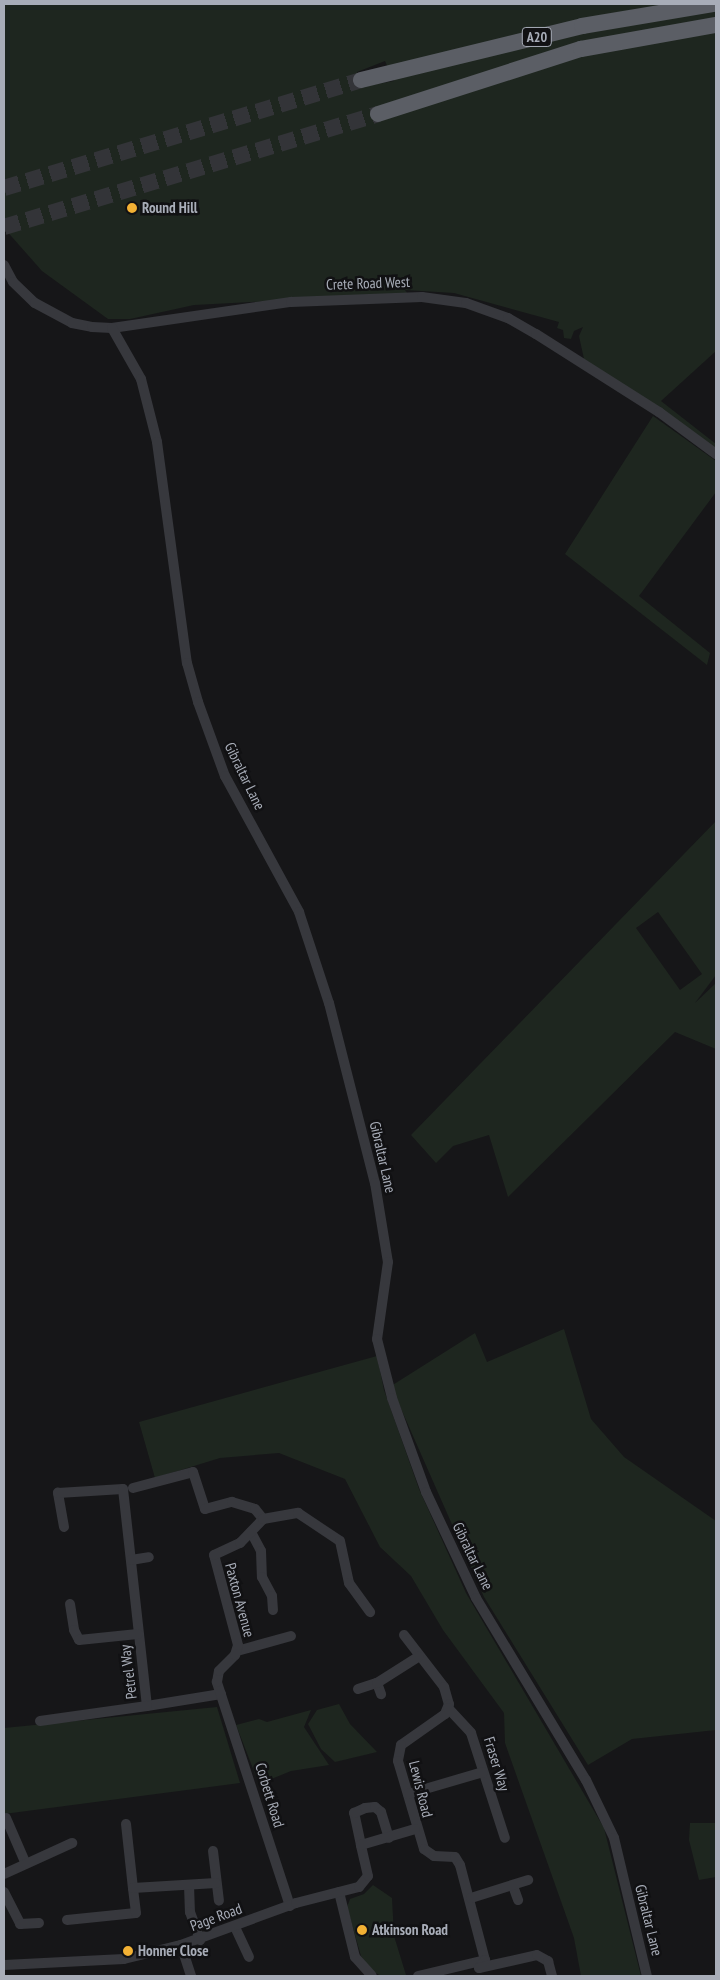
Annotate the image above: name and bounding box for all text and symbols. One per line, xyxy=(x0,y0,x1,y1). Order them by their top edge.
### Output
road number: A20 xyxy=(521,26,553,48)
place label: Round Hill xyxy=(142,199,197,217)
marker: Round Hill xyxy=(126,202,138,214)
street label: Crete Road West xyxy=(326,273,410,293)
street label: Gibraltar Lane xyxy=(221,739,269,813)
street label: Gibraltar Lane xyxy=(366,1119,400,1195)
street label: Gibraltar Lane xyxy=(449,1519,497,1593)
street label: Paxton Avenue xyxy=(221,1561,259,1639)
street label: Petrel Way xyxy=(116,1644,140,1700)
street label: Fraser Way xyxy=(480,1735,514,1793)
street label: Lewis Road xyxy=(405,1759,437,1819)
street label: Corbett Road xyxy=(252,1760,288,1830)
street label: Gibraltar Lane xyxy=(631,1882,667,1958)
street label: Page Road xyxy=(188,1899,244,1935)
place label: Atkinson Road xyxy=(372,1921,448,1939)
marker: Atkinson Road xyxy=(356,1924,368,1936)
place label: Honner Close xyxy=(138,1942,209,1960)
marker: Honner Close xyxy=(122,1945,134,1957)

